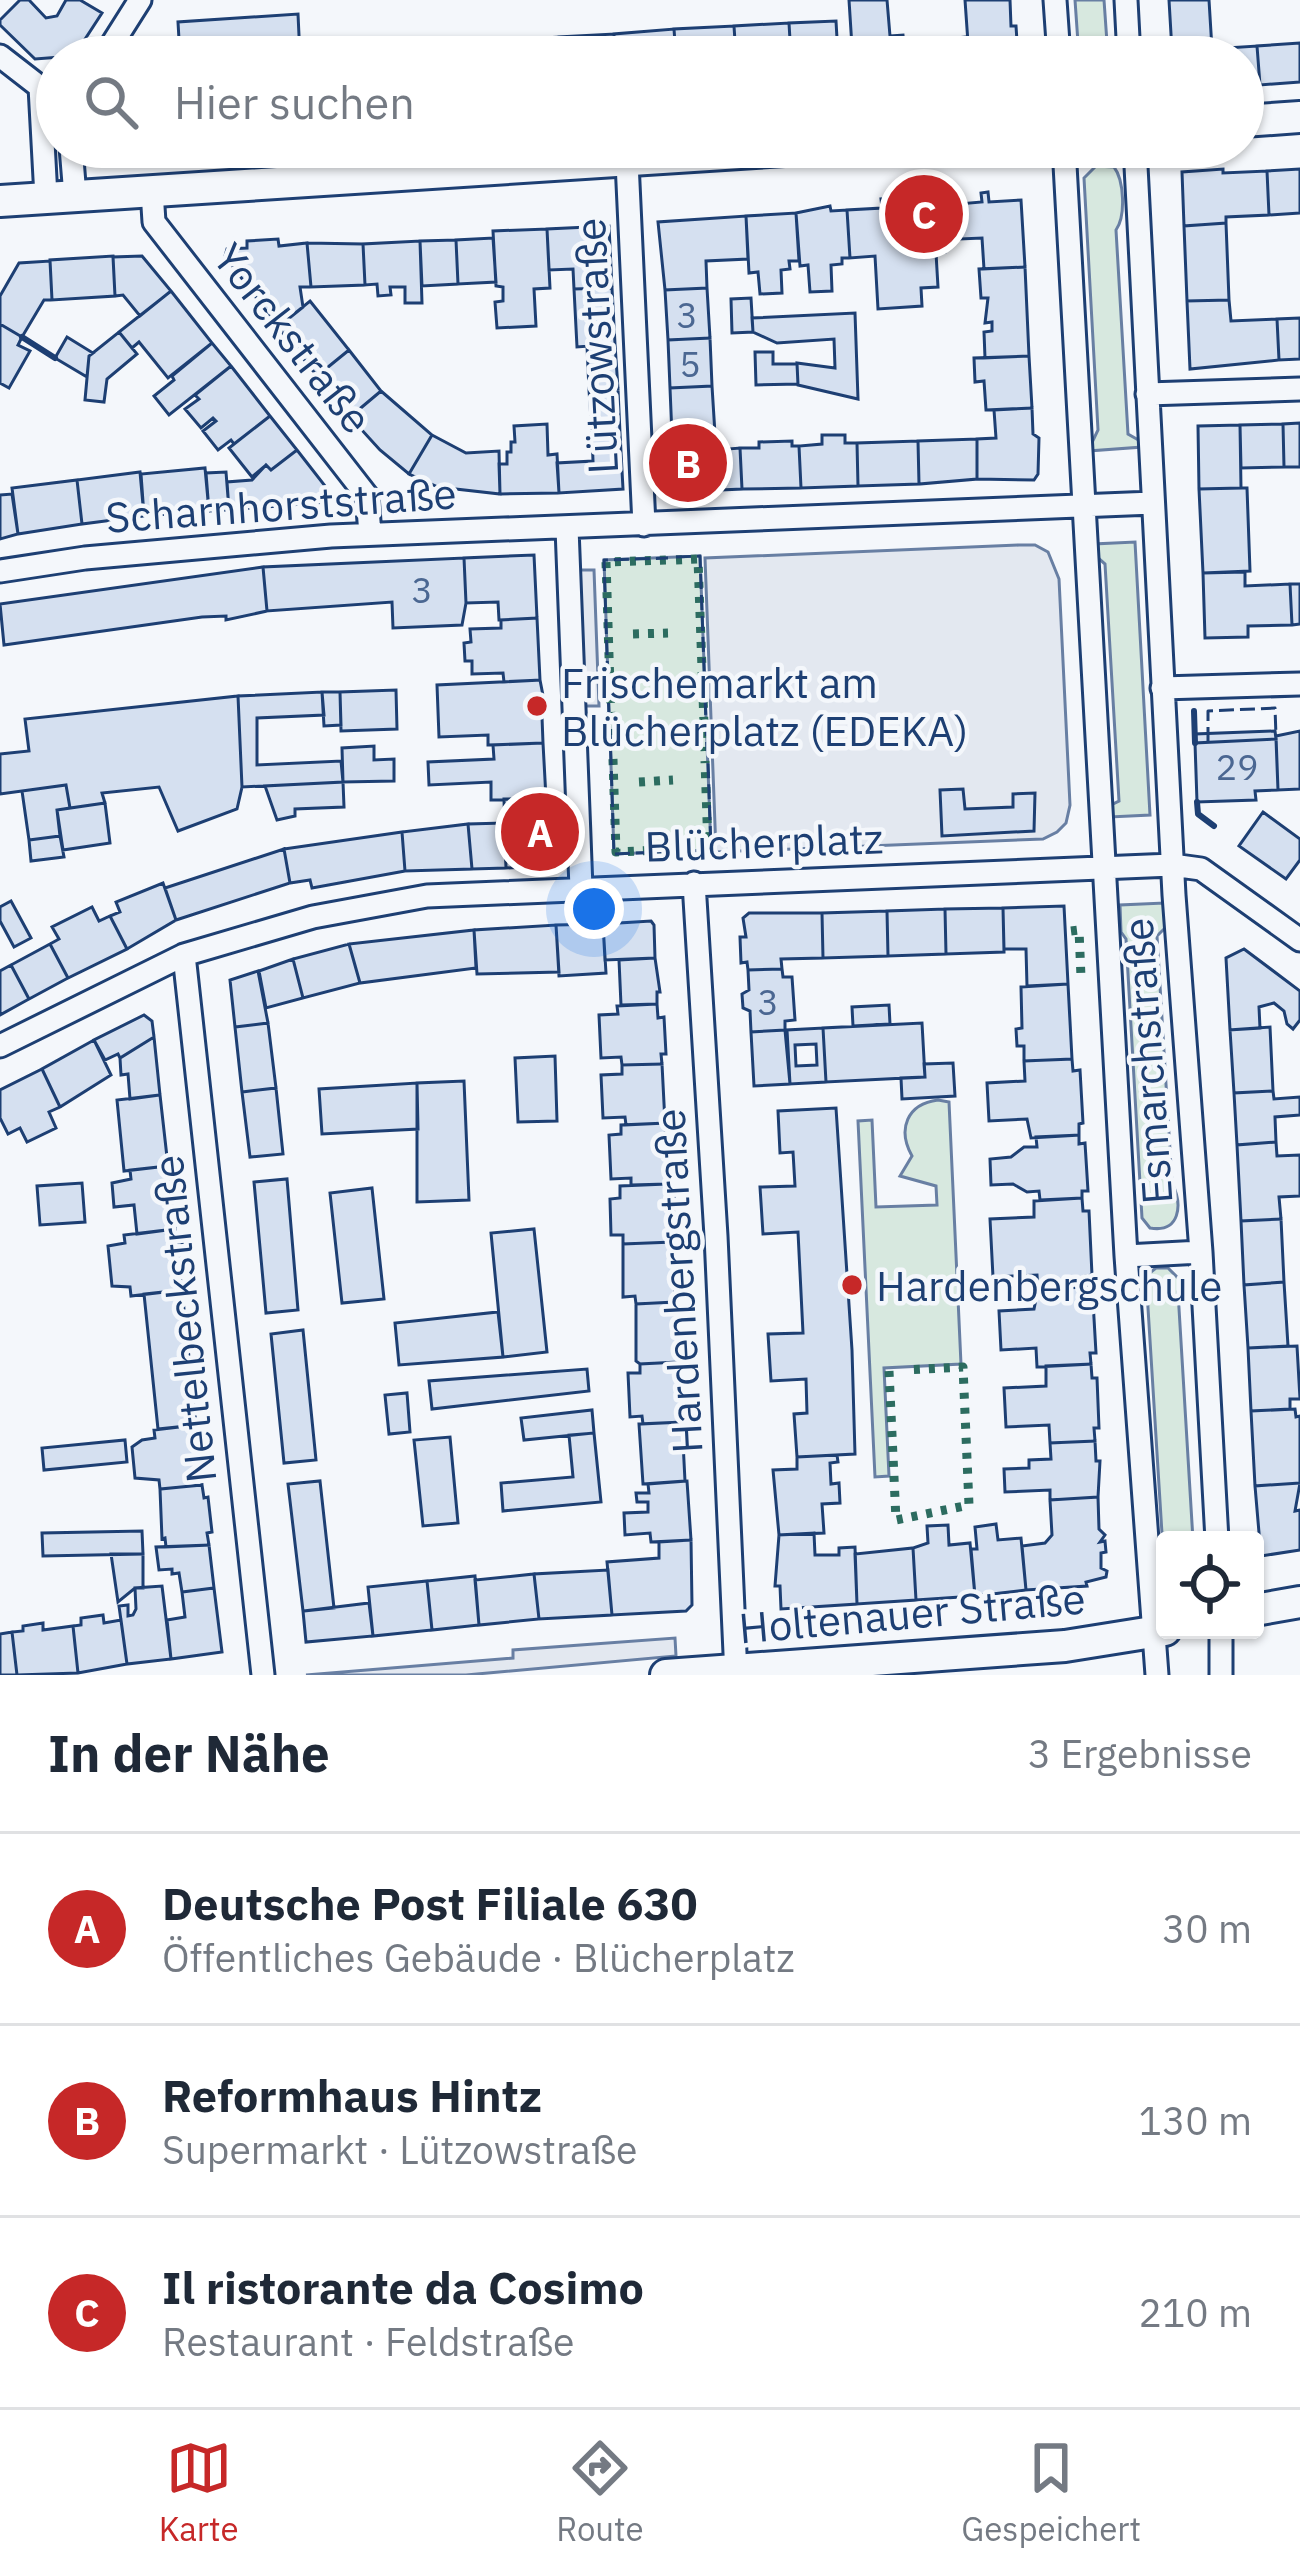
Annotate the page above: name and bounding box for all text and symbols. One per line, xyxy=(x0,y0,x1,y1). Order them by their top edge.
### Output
search box xyxy=(36,36,1264,168)
icon: search xyxy=(78,69,144,135)
text: Hier suchen xyxy=(174,73,415,131)
pin: C xyxy=(885,169,963,259)
street label: Lützowstraße xyxy=(562,217,630,475)
street label: Yorckstraße xyxy=(201,232,385,444)
house number: 3 xyxy=(676,291,698,338)
house number: 5 xyxy=(679,340,701,387)
pin: B xyxy=(649,418,727,508)
street label: Scharnhorststraße xyxy=(104,465,458,545)
house number: 3 xyxy=(411,566,433,613)
place label: Frischemarkt am Blücherplatz (EDEKA) xyxy=(561,655,968,758)
marker: Frischemarkt am Blücherplatz (EDEKA) xyxy=(524,693,550,719)
house number: 29 xyxy=(1215,743,1259,790)
pin: A xyxy=(501,787,579,877)
street label: Blücherplatz xyxy=(644,810,884,874)
your location xyxy=(564,879,624,939)
street label: Esmarchstraße xyxy=(1110,916,1184,1206)
house number: 3 xyxy=(757,978,779,1025)
street label: Hardenbergstraße xyxy=(642,1107,714,1455)
street label: Nettelbeckstraße xyxy=(139,1153,229,1485)
place label: Hardenbergschule xyxy=(876,1258,1222,1313)
marker: Hardenbergschule xyxy=(839,1272,865,1298)
map controls xyxy=(1156,1531,1264,1639)
button: locate xyxy=(1156,1531,1264,1639)
street label: Holtenauer Straße xyxy=(737,1570,1087,1656)
text: In der Nähe xyxy=(48,1720,330,1786)
text: 3 Ergebnisse xyxy=(1028,1728,1252,1779)
text: Deutsche Post Filiale 630 xyxy=(162,1874,697,1932)
text: A xyxy=(74,1903,100,1954)
text: 30 m xyxy=(1162,1903,1252,1954)
text: Öffentliches Gebäude · Blücherplatz xyxy=(162,1932,795,1983)
text: Reformhaus Hintz xyxy=(162,2066,542,2124)
text: B xyxy=(74,2095,100,2146)
text: 130 m xyxy=(1139,2095,1252,2146)
text: Supermarkt · Lützowstraße xyxy=(162,2124,637,2175)
text: Il ristorante da Cosimo xyxy=(162,2258,644,2316)
text: C xyxy=(74,2287,100,2338)
text: 210 m xyxy=(1139,2287,1252,2338)
text: Restaurant · Feldstraße xyxy=(162,2316,574,2367)
tab: Karte xyxy=(159,2435,239,2550)
tab: Route xyxy=(556,2435,644,2550)
tab: Gespeichert xyxy=(961,2435,1141,2550)

